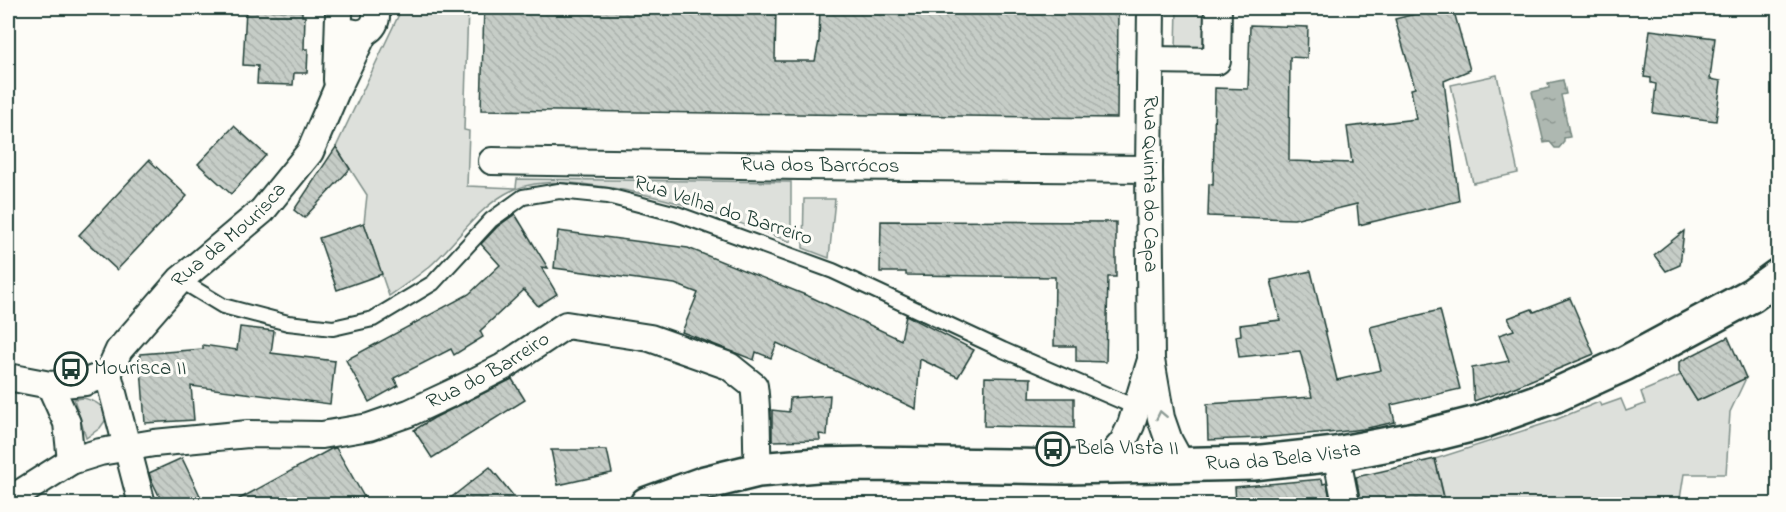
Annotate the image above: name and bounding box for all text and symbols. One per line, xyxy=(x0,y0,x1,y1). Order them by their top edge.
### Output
street label: Rua Quinta do Capa xyxy=(1134,95,1165,273)
street label: Rua dos Barrócos xyxy=(740,150,900,182)
street label: Rua Velha do Barreiro xyxy=(630,168,816,254)
street label: Rua da Mourisca xyxy=(165,176,294,295)
street label: Rua do Barreiro xyxy=(422,325,556,418)
bus stop icon: Mourisca II xyxy=(53,351,89,387)
place label: Mourisca II xyxy=(94,354,186,384)
one-way arrow xyxy=(1155,410,1168,420)
bus stop icon: Bela VIsta II xyxy=(1035,431,1071,467)
place label: Bela VIsta II xyxy=(1075,434,1179,464)
street label: Rua da Bela Vista xyxy=(1205,435,1363,479)

